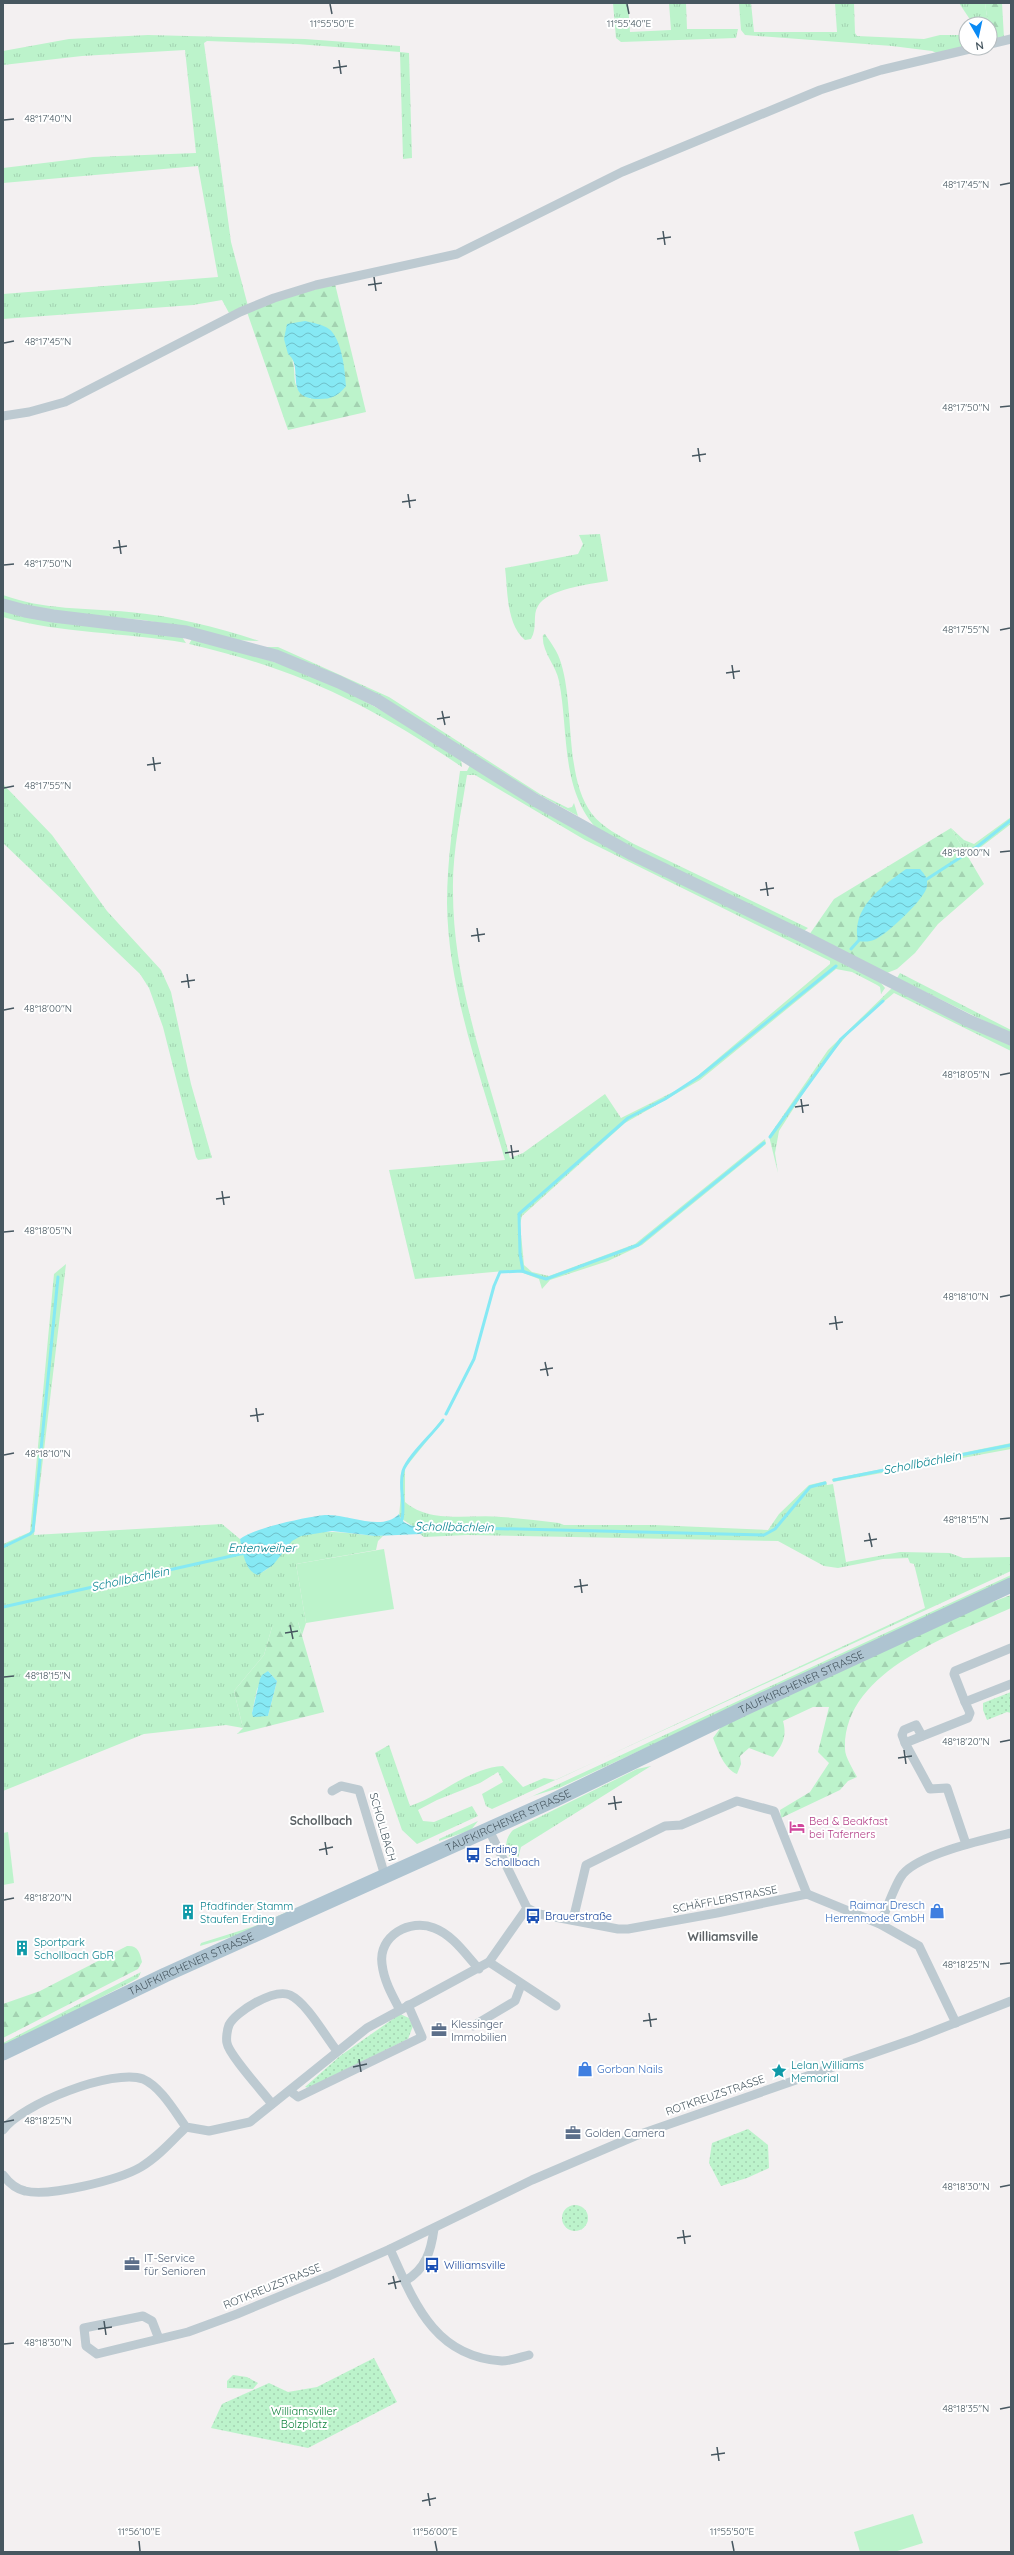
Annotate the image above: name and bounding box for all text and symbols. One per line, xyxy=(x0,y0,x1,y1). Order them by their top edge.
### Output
north arrow xyxy=(958,16,998,56)
text: 11°55'50"E xyxy=(310,17,355,30)
text: 11°55'40"E xyxy=(607,17,651,30)
text: N xyxy=(974,38,985,53)
text: 48°17'40"N xyxy=(24,112,72,125)
text: 48°17'45"N xyxy=(943,178,989,191)
text: 48°17'45"N xyxy=(25,335,71,348)
text: 48°17'50"N xyxy=(942,401,990,414)
text: 48°17'50"N xyxy=(24,557,72,570)
text: 48°17'55"N xyxy=(943,623,989,636)
text: 48°17'55"N xyxy=(25,779,71,792)
text: 48°18'00"N xyxy=(942,846,990,859)
text: 48°18'00"N xyxy=(24,1002,72,1015)
text: 48°18'05"N xyxy=(942,1068,990,1081)
text: 48°18'05"N xyxy=(24,1224,72,1237)
text: 48°18'10"N xyxy=(943,1290,989,1303)
text: 48°18'10"N xyxy=(25,1447,71,1460)
water label: Schollbächlein xyxy=(882,1447,963,1477)
text: 48°18'15"N xyxy=(943,1513,989,1526)
water label: Schollbächlein xyxy=(414,1518,495,1535)
water label: Entenweiher xyxy=(228,1540,297,1555)
water label: Schollbächlein xyxy=(90,1563,171,1594)
street label: TAUFKIRCHENER STRASSE xyxy=(736,1647,866,1717)
text: 48°18'15"N xyxy=(25,1669,71,1682)
text: 48°18'20"N xyxy=(942,1735,990,1748)
street label: TAUFKIRCHENER STRASSE xyxy=(443,1786,573,1855)
street label: SCHOLLBACH xyxy=(367,1791,399,1863)
district label: Schollbach xyxy=(290,1813,352,1828)
place label: Bed & Beakfast bei Taferners xyxy=(809,1814,888,1841)
hotel icon: Bed & Beakfast bei Taferners xyxy=(788,1818,806,1836)
place label: Erding Schollbach xyxy=(485,1842,540,1869)
bus stop icon: Erding Schollbach xyxy=(464,1846,482,1864)
street label: SCHÄFFLERSTRASSE xyxy=(672,1882,778,1916)
text: 48°18'20"N xyxy=(24,1891,72,1904)
place label: Raimar Dresch Herrenmode GmbH xyxy=(825,1898,925,1925)
place label: Pfadfinder Stamm Staufen Erding xyxy=(200,1899,293,1926)
shop icon: Raimar Dresch Herrenmode GmbH xyxy=(928,1902,946,1920)
building icon: Pfadfinder Stamm Staufen Erding xyxy=(179,1903,197,1921)
bus stop icon: Brauerstraße xyxy=(524,1907,542,1925)
place label: Brauerstraße xyxy=(545,1909,612,1923)
street label: TAUFKIRCHENER STRASSE xyxy=(126,1929,256,1999)
district label: Williamsville xyxy=(688,1929,758,1944)
place label: Sportpark Schollbach GbR xyxy=(34,1935,114,1962)
building icon: Sportpark Schollbach GbR xyxy=(13,1939,31,1957)
text: 48°18'25"N xyxy=(942,1958,990,1971)
place label: Klessinger Immobilien xyxy=(451,2017,507,2044)
office icon: Klessinger Immobilien xyxy=(430,2021,448,2039)
place label: Lelan Williams Memorial xyxy=(791,2058,864,2085)
shop icon: Gorban Nails xyxy=(576,2060,594,2078)
place label: Gorban Nails xyxy=(597,2062,663,2076)
place icon: Lelan Williams Memorial xyxy=(770,2062,788,2080)
street label: ROTKREUZSTRASSE xyxy=(664,2071,766,2119)
text: 48°18'25"N xyxy=(24,2114,72,2127)
office icon: Golden Camera xyxy=(564,2124,582,2142)
place label: Golden Camera xyxy=(585,2126,665,2140)
text: 48°18'30"N xyxy=(942,2180,990,2193)
place label: IT-Service für Senioren xyxy=(144,2251,206,2278)
office icon: IT-Service für Senioren xyxy=(123,2255,141,2273)
bus stop icon: Williamsville xyxy=(423,2256,441,2274)
place label: Williamsville xyxy=(444,2258,506,2272)
street label: ROTKREUZSTRASSE xyxy=(221,2260,323,2312)
text: 48°18'30"N xyxy=(24,2336,72,2349)
text: 48°18'35"N xyxy=(943,2402,989,2415)
park label: Williamsviller Bolzplatz xyxy=(271,2404,338,2431)
text: 11°56'10"E xyxy=(118,2525,161,2538)
text: 11°56'00"E xyxy=(413,2525,458,2538)
text: 11°55'50"E xyxy=(710,2525,755,2538)

